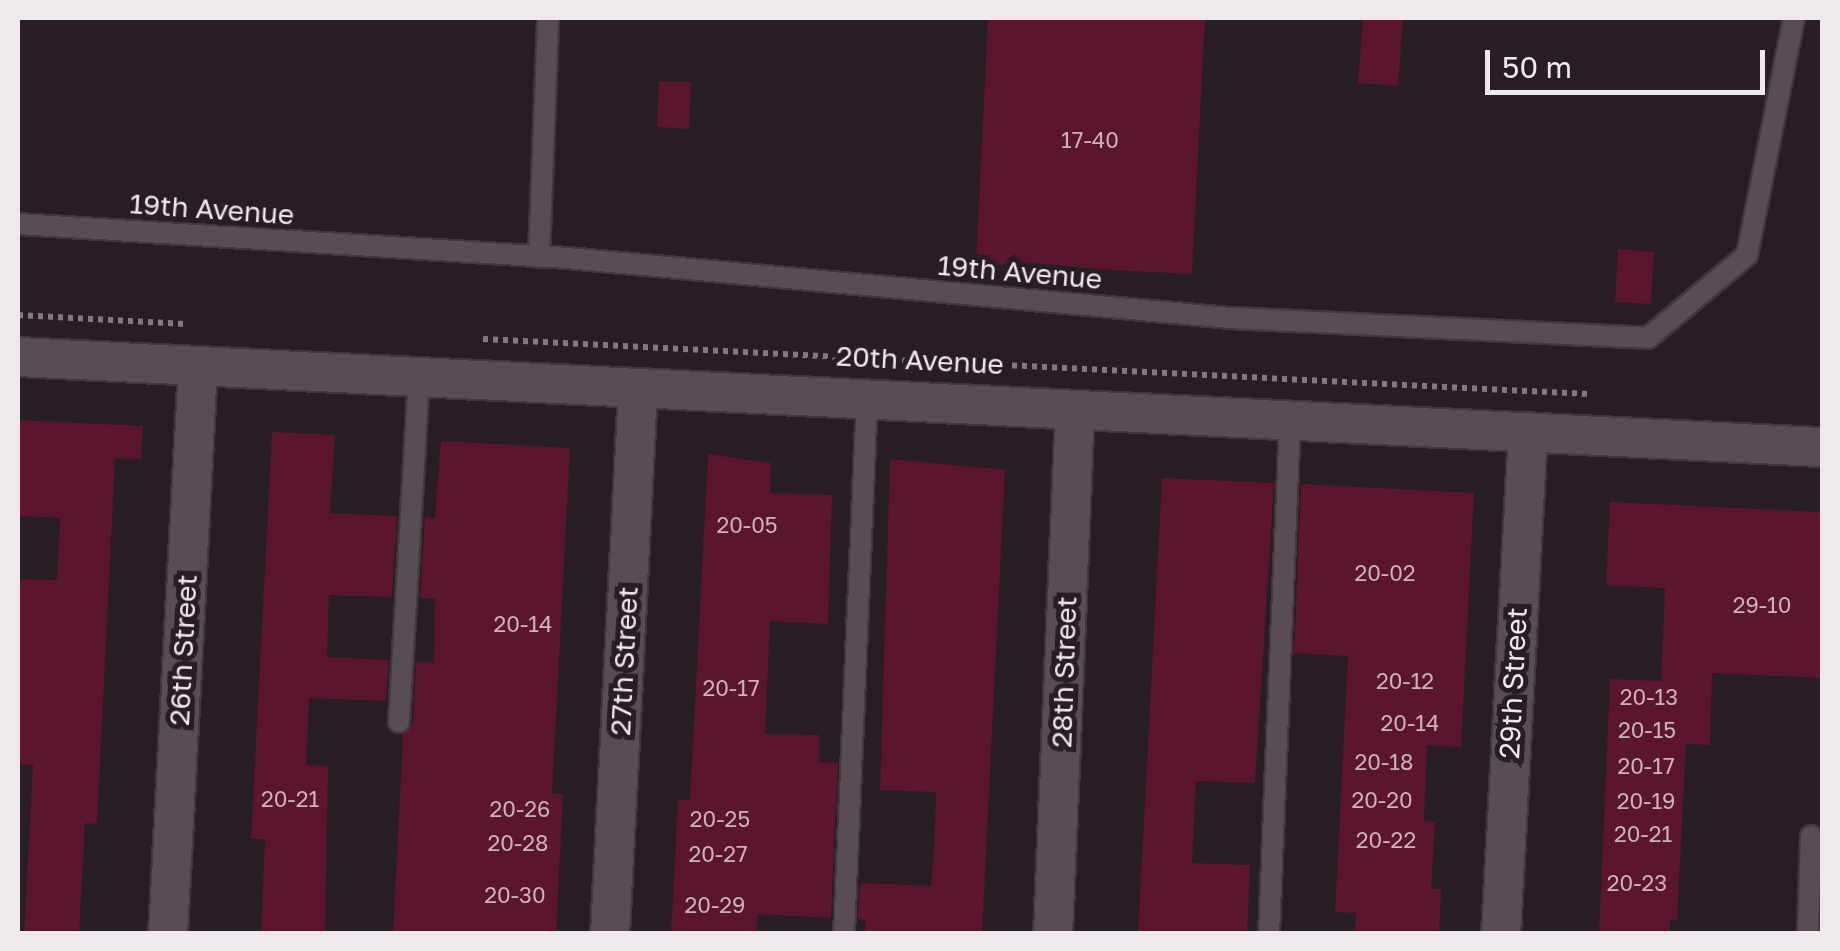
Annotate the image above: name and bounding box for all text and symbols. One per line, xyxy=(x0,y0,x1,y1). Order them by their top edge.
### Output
scale bar xyxy=(1490,30,1770,92)
text: 50 m xyxy=(1502,49,1572,85)
house number: 17-40 xyxy=(1061,127,1119,153)
street label: 19th Avenue xyxy=(129,186,295,232)
street label: 19th Avenue xyxy=(936,248,1104,296)
street label: 20th Avenue xyxy=(835,339,1005,381)
house number: 20-05 xyxy=(716,512,778,538)
house number: 20-02 xyxy=(1354,560,1416,586)
street label: 26th Street xyxy=(162,573,204,727)
street label: 27th Street xyxy=(603,586,645,736)
house number: 29-10 xyxy=(1733,592,1791,618)
street label: 28th Street xyxy=(1045,596,1083,748)
street label: 29th Street xyxy=(1492,606,1534,760)
house number: 20-14 xyxy=(494,611,552,637)
house number: 20-12 xyxy=(1376,668,1434,694)
house number: 20-17 xyxy=(702,675,760,701)
house number: 20-13 xyxy=(1620,684,1678,710)
house number: 20-14 xyxy=(1381,710,1439,736)
house number: 20-15 xyxy=(1618,717,1676,743)
house number: 20-18 xyxy=(1355,749,1413,775)
house number: 20-17 xyxy=(1617,753,1675,779)
house number: 20-21 xyxy=(261,786,319,812)
house number: 20-20 xyxy=(1351,787,1413,813)
house number: 20-19 xyxy=(1617,788,1675,814)
house number: 20-26 xyxy=(490,796,550,822)
house number: 20-25 xyxy=(690,806,750,832)
house number: 20-21 xyxy=(1614,821,1672,847)
house number: 20-22 xyxy=(1356,827,1416,853)
house number: 20-28 xyxy=(488,830,548,856)
house number: 20-27 xyxy=(688,841,748,867)
house number: 20-23 xyxy=(1607,870,1667,896)
house number: 20-30 xyxy=(484,882,546,908)
house number: 20-29 xyxy=(685,892,745,918)

